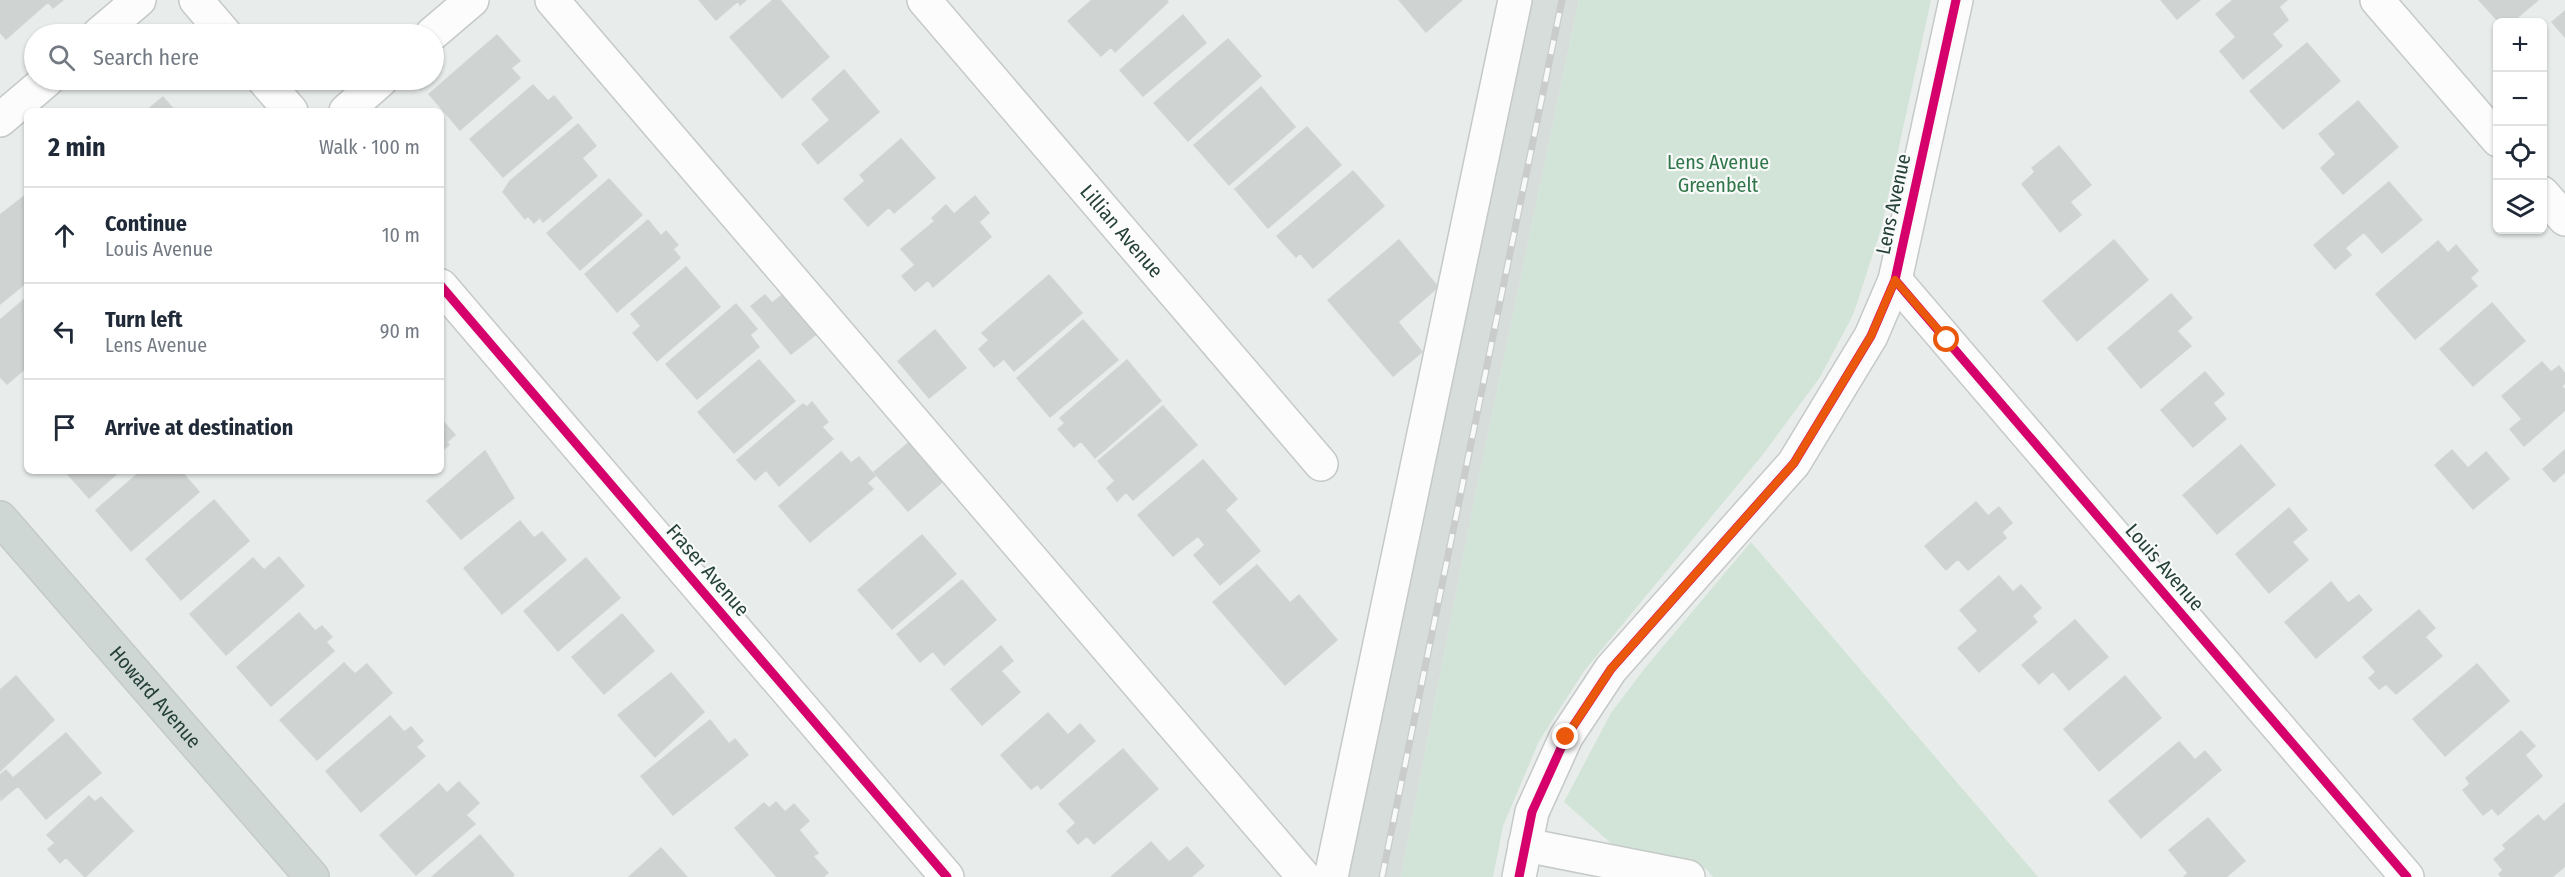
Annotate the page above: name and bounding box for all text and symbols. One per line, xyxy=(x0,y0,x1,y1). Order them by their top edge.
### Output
map controls xyxy=(2493,18,2547,234)
button: + xyxy=(2493,18,2547,72)
search box xyxy=(24,24,444,90)
icon: search xyxy=(45,41,78,74)
text: Search here xyxy=(93,44,199,71)
button: − xyxy=(2493,72,2547,126)
button: locate xyxy=(2493,126,2547,180)
text: 2 min xyxy=(48,132,106,163)
text: Walk · 100 m xyxy=(319,135,420,159)
park label: Lens Avenue Greenbelt xyxy=(1667,150,1769,197)
street label: Lens Avenue xyxy=(1871,152,1915,256)
street label: Lillian Avenue xyxy=(1075,180,1168,282)
button: layers xyxy=(2493,180,2547,234)
text: Continue xyxy=(105,210,187,237)
icon: ahead xyxy=(48,219,81,252)
text: 10 m xyxy=(382,223,420,247)
text: Louis Avenue xyxy=(105,237,213,261)
text: Turn left xyxy=(105,306,183,333)
icon: left xyxy=(48,315,81,348)
text: 90 m xyxy=(380,319,420,343)
route start xyxy=(1933,326,1959,352)
text: Lens Avenue xyxy=(105,333,207,357)
icon: arrive xyxy=(48,411,81,444)
text: Arrive at destination xyxy=(105,414,293,441)
street label: Louis Avenue xyxy=(2121,518,2209,616)
street label: Fraser Avenue xyxy=(661,519,755,621)
street label: Howard Avenue xyxy=(105,641,206,753)
route end xyxy=(1552,723,1578,749)

